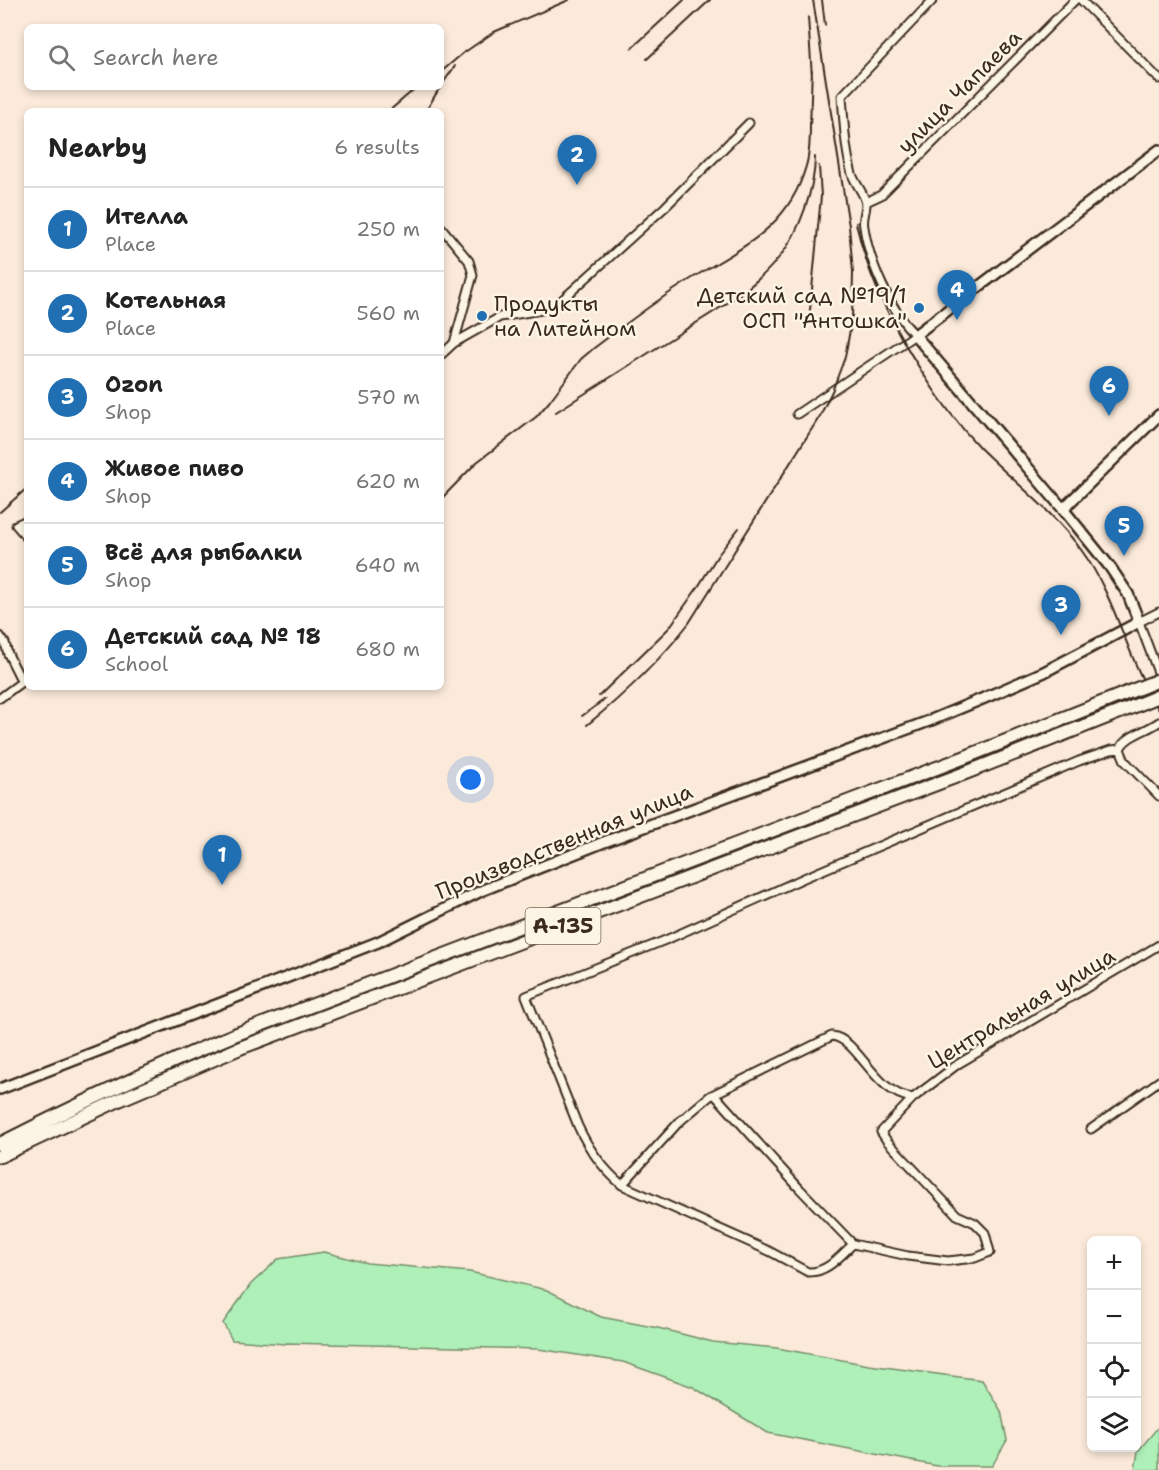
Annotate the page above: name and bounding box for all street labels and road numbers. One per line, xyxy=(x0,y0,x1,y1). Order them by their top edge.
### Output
street label: улица Чапаева xyxy=(891,23,1028,160)
street label: Производственная улица xyxy=(431,776,697,906)
road number: А-135 xyxy=(526,908,600,944)
street label: Центральная улица xyxy=(922,941,1121,1076)

